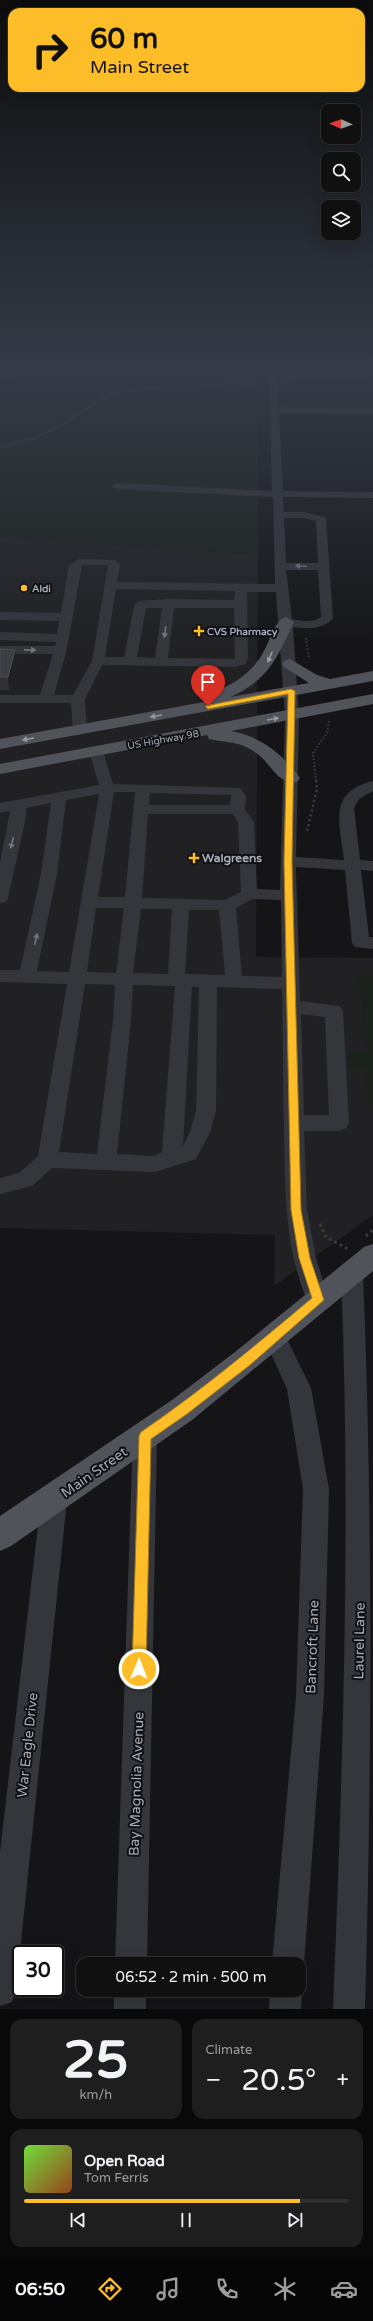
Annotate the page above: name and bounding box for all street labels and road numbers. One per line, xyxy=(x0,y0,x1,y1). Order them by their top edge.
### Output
street label: US Highway 98 xyxy=(126,728,200,752)
street label: Main Street xyxy=(58,1443,131,1501)
street label: Bancroft Lane xyxy=(302,1600,323,1694)
street label: Laurel Lane xyxy=(350,1602,369,1680)
street label: War Eagle Drive xyxy=(14,1692,41,1798)
street label: Bay Magnolia Avenue xyxy=(125,1711,148,1856)

